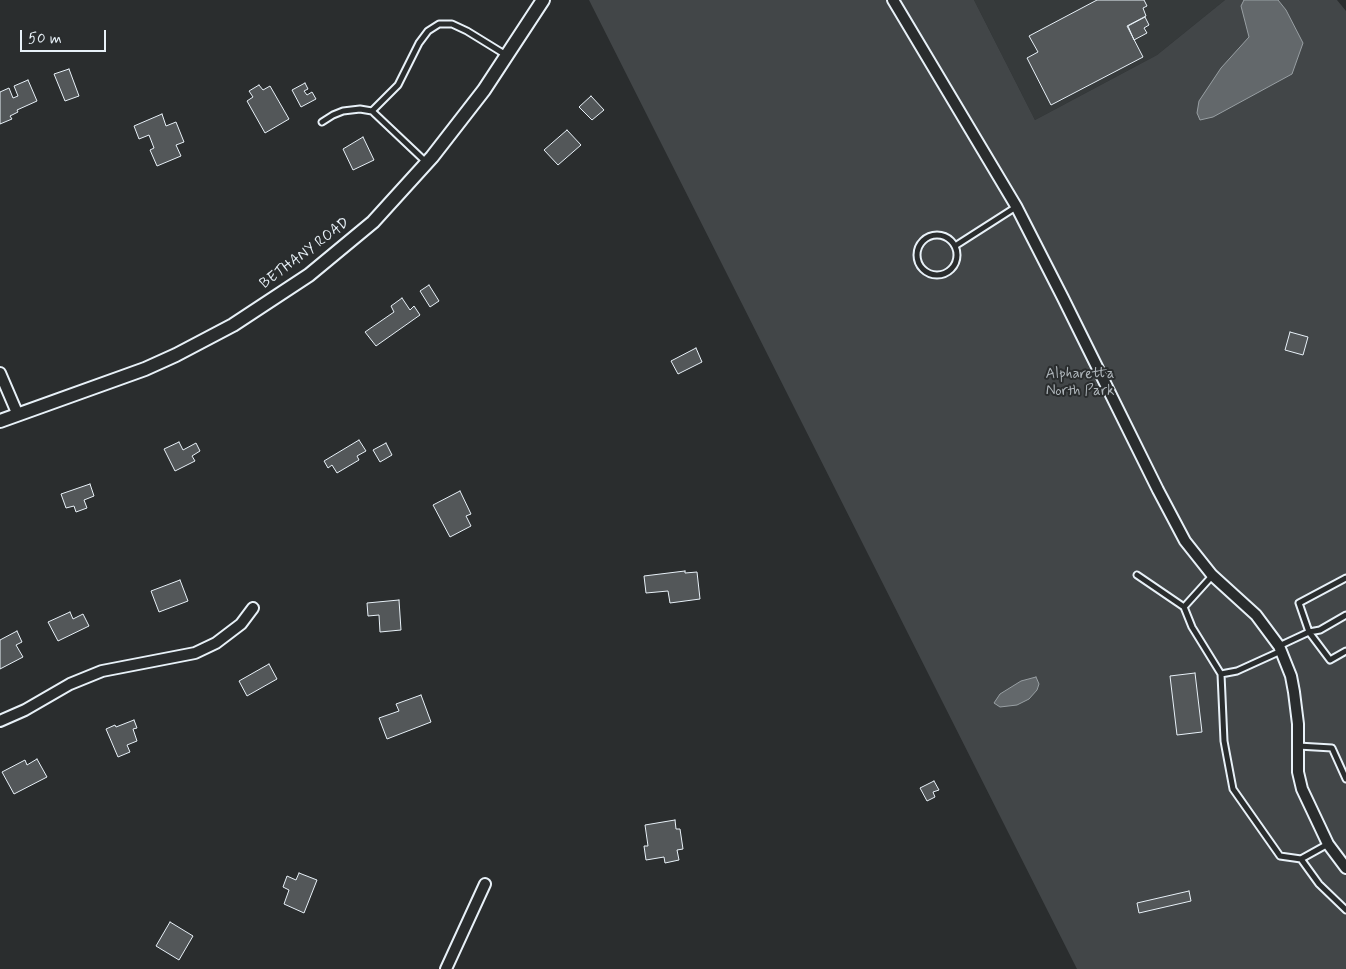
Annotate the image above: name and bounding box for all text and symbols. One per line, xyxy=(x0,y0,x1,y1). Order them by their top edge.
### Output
scale bar xyxy=(22,20,109,52)
text: 50 m xyxy=(28,29,62,49)
street label: BETHANY ROAD xyxy=(257,215,353,293)
park label: Alpharetta North Park xyxy=(1046,366,1114,401)

